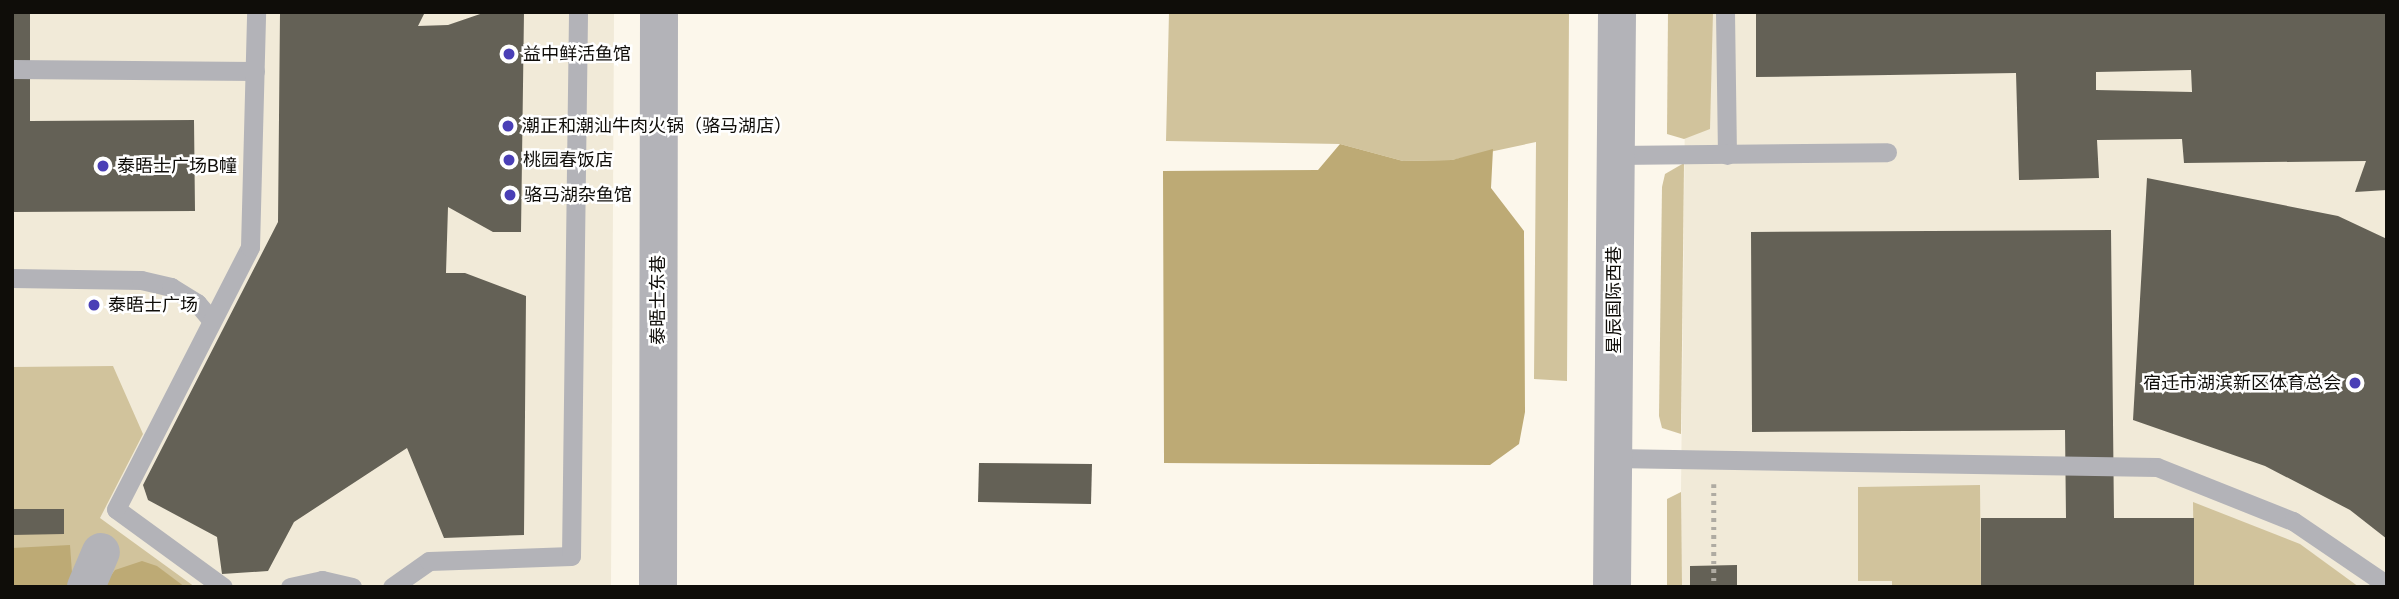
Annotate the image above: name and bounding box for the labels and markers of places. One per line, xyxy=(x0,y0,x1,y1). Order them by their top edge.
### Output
place label: 益中鲜活鱼馆 xyxy=(523,43,631,65)
marker: 益中鲜活鱼馆 xyxy=(501,46,517,62)
place label: 潮正和潮汕牛肉火锅（骆马湖店） xyxy=(522,115,792,137)
marker: 潮正和潮汕牛肉火锅（骆马湖店） xyxy=(500,118,516,134)
place label: 桃园春饭店 xyxy=(523,149,613,171)
marker: 桃园春饭店 xyxy=(501,152,517,168)
place label: 泰晤士广场B幢 xyxy=(117,155,237,177)
marker: 泰晤士广场B幢 xyxy=(95,158,111,174)
place label: 骆马湖杂鱼馆 xyxy=(524,184,632,206)
marker: 骆马湖杂鱼馆 xyxy=(502,187,518,203)
place label: 泰晤士广场 xyxy=(108,294,198,316)
marker: 泰晤士广场 xyxy=(86,297,102,313)
place label: 宿迁市湖滨新区体育总会 xyxy=(2143,372,2341,394)
marker: 宿迁市湖滨新区体育总会 xyxy=(2347,375,2363,391)

